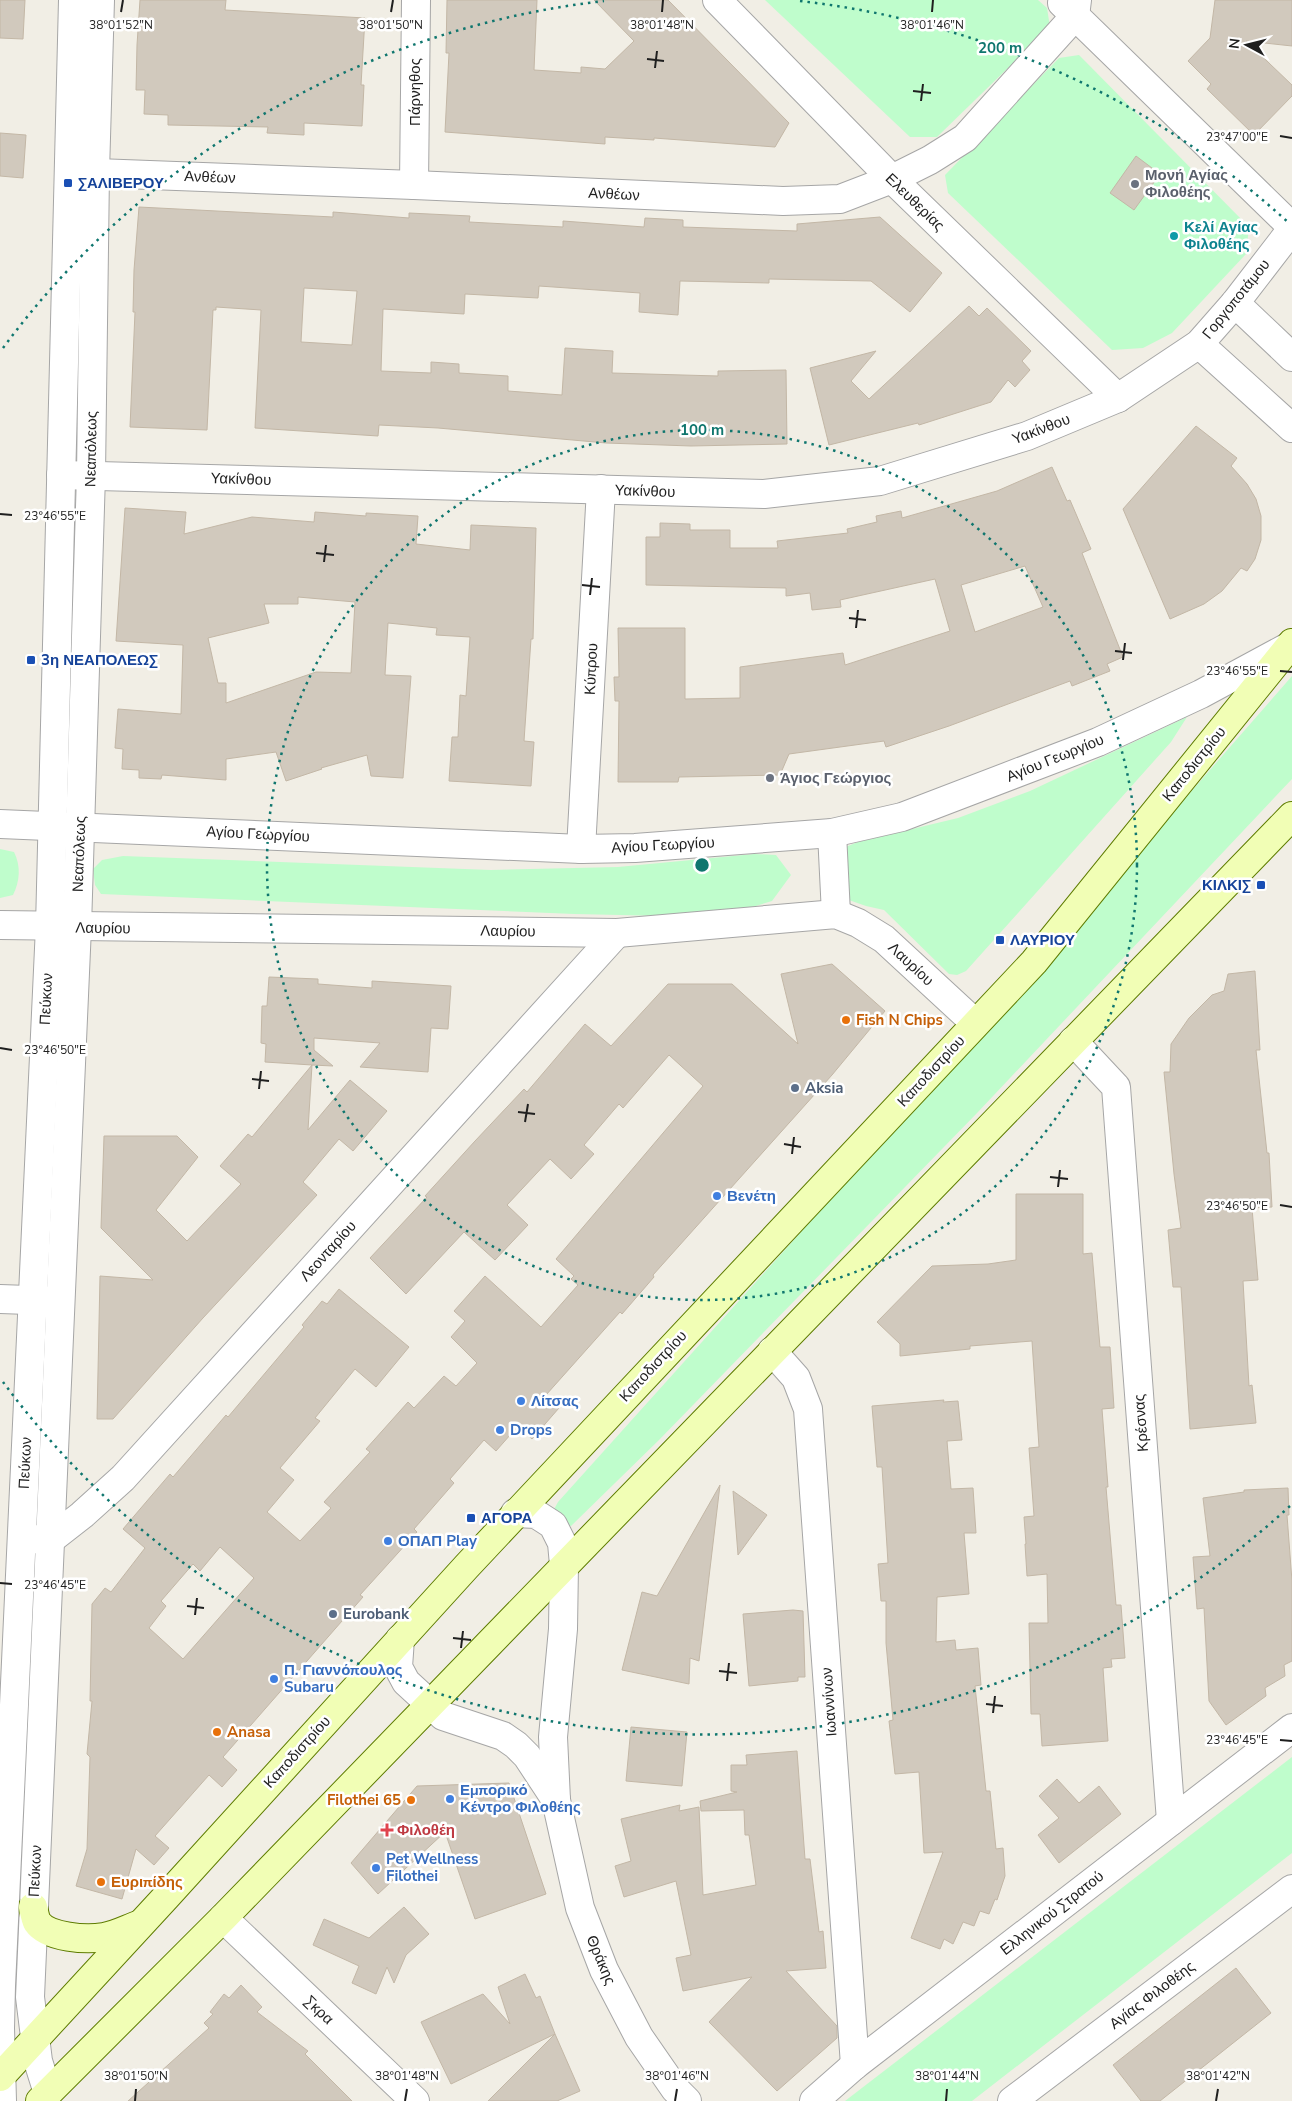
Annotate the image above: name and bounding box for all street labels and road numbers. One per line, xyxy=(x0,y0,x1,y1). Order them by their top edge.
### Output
street label: Πάρνηθος xyxy=(405,58,425,126)
street label: Ανθέων xyxy=(184,166,236,188)
street label: Ελευθερίας xyxy=(881,169,949,235)
street label: Ανθέων xyxy=(588,183,640,205)
street label: Γοργοποτάμου xyxy=(1198,255,1274,343)
street label: Υακίνθου xyxy=(1009,409,1073,449)
street label: Νεαπόλεως xyxy=(80,411,102,487)
street label: Υακίνθου xyxy=(210,468,272,490)
street label: Υακίνθου xyxy=(614,480,676,502)
street label: Κύπρου xyxy=(580,642,602,696)
street label: Καποδιστρίου xyxy=(1158,722,1230,806)
street label: Αγίου Γεωργίου xyxy=(1003,729,1107,787)
street label: Νεαπόλεως xyxy=(68,816,90,892)
street label: Αγίου Γεωργίου xyxy=(206,821,310,847)
street label: Αγίου Γεωργίου xyxy=(611,832,715,858)
street label: Λαυρίου xyxy=(75,918,131,938)
street label: Λαυρίου xyxy=(480,921,536,941)
street label: Λαυρίου xyxy=(884,938,938,990)
street label: Πεύκων xyxy=(35,972,57,1026)
street label: Καποδιστρίου xyxy=(893,1031,969,1111)
street label: Λεονταρίου xyxy=(295,1216,361,1286)
street label: Καποδιστρίου xyxy=(615,1326,691,1406)
street label: Κρέσνας xyxy=(1129,1393,1153,1453)
street label: Πεύκων xyxy=(14,1436,36,1490)
street label: Ιωαννίνων xyxy=(817,1667,841,1737)
street label: Καποδιστρίου xyxy=(259,1712,335,1792)
street label: Πεύκων xyxy=(24,1844,46,1898)
street label: Ελληνικού Στρατού xyxy=(996,1866,1108,1960)
street label: Θράκης xyxy=(582,1932,620,1988)
street label: Αγίας Φιλοθέης xyxy=(1105,1956,1199,2034)
street label: Σκρα xyxy=(300,1991,338,2029)

